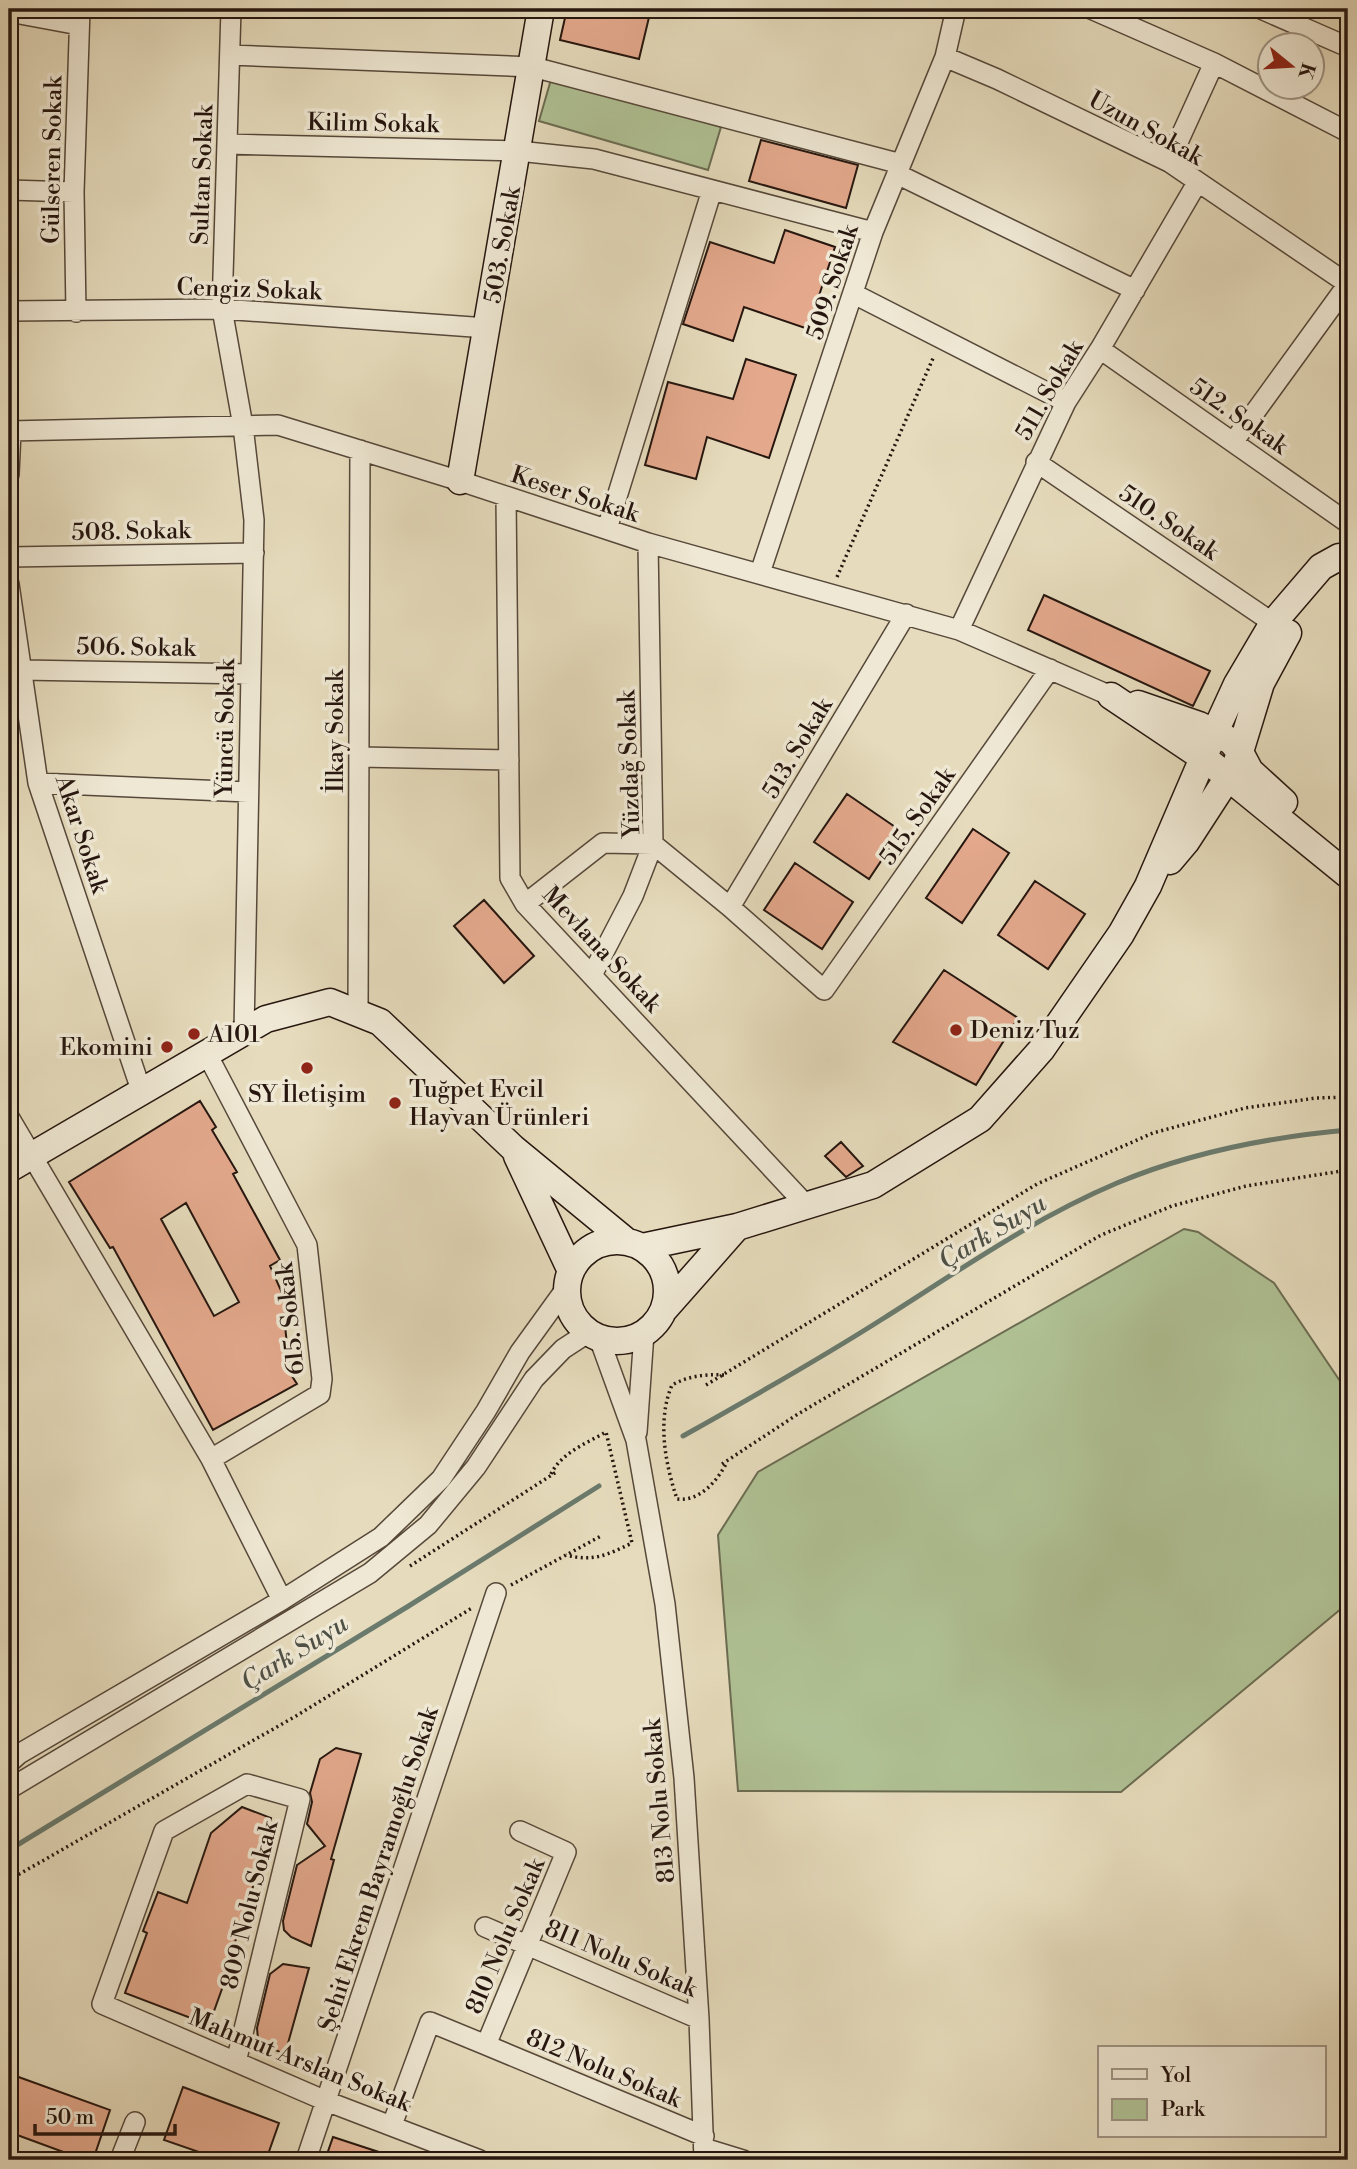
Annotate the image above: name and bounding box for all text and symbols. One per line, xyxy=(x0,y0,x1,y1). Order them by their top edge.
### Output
north arrow xyxy=(1256,32,1326,102)
text: K xyxy=(1292,60,1320,83)
street label: Gülseren Sokak xyxy=(37,74,69,244)
street label: Uzun Sokak xyxy=(1083,85,1210,173)
street label: Sultan Sokak xyxy=(186,103,220,246)
street label: Kilim Sokak xyxy=(307,108,441,140)
street label: 503. Sokak xyxy=(478,183,528,306)
street label: 509. Sokak xyxy=(800,220,866,344)
street label: Cengiz Sokak xyxy=(176,272,323,308)
street label: 511. Sokak xyxy=(1009,334,1091,446)
street label: 512. Sokak xyxy=(1183,372,1295,462)
street label: Keser Sokak xyxy=(507,460,644,530)
street label: 510. Sokak xyxy=(1113,478,1225,568)
street label: 508. Sokak xyxy=(71,516,192,548)
street label: 506. Sokak xyxy=(76,632,197,664)
street label: Yüncü Sokak xyxy=(210,657,242,799)
street label: İlkay Sokak xyxy=(320,668,351,793)
street label: Yüzdağ Sokak xyxy=(612,688,648,840)
street label: 513. Sokak xyxy=(756,691,840,804)
street label: 515. Sokak xyxy=(873,761,963,871)
street label: Akar Sokak xyxy=(48,770,115,899)
street label: Mevlana Sokak xyxy=(535,881,668,1020)
place label: Deniz Tuz xyxy=(970,1016,1080,1046)
place label: A101 xyxy=(207,1020,260,1050)
marker: Deniz Tuz xyxy=(948,1022,964,1038)
marker: A101 xyxy=(186,1026,202,1042)
place label: Ekomini xyxy=(60,1033,153,1063)
marker: Ekomini xyxy=(159,1039,175,1055)
marker: SY İletişim xyxy=(299,1060,315,1076)
place label: Tuğpet Evcil Hayvan Ürünleri xyxy=(409,1075,589,1133)
place label: SY İletişim xyxy=(248,1079,366,1110)
marker: Tuğpet Evcil Hayvan Ürünleri xyxy=(387,1095,403,1111)
water label: Çark Suyu xyxy=(933,1187,1052,1277)
street label: 615. Sokak xyxy=(270,1260,312,1377)
water label: Çark Suyu xyxy=(235,1607,354,1698)
street label: Şehit Ekrem Bayramoğlu Sokak xyxy=(312,1702,446,2035)
street label: 813 Nolu Sokak xyxy=(638,1716,682,1884)
street label: 809 Nolu Sokak xyxy=(215,1817,286,1992)
street label: 810 Nolu Sokak xyxy=(460,1852,553,2019)
street label: 811 Nolu Sokak xyxy=(540,1913,703,2005)
street label: Mahmut Arslan Sokak xyxy=(184,2003,416,2120)
street label: 812 Nolu Sokak xyxy=(521,2023,687,2116)
legend xyxy=(1098,2046,1326,2138)
text: Yol xyxy=(1160,2063,1191,2089)
scale bar xyxy=(35,2092,175,2136)
text: Park xyxy=(1161,2097,1206,2123)
text: 50 m xyxy=(46,2105,94,2131)

